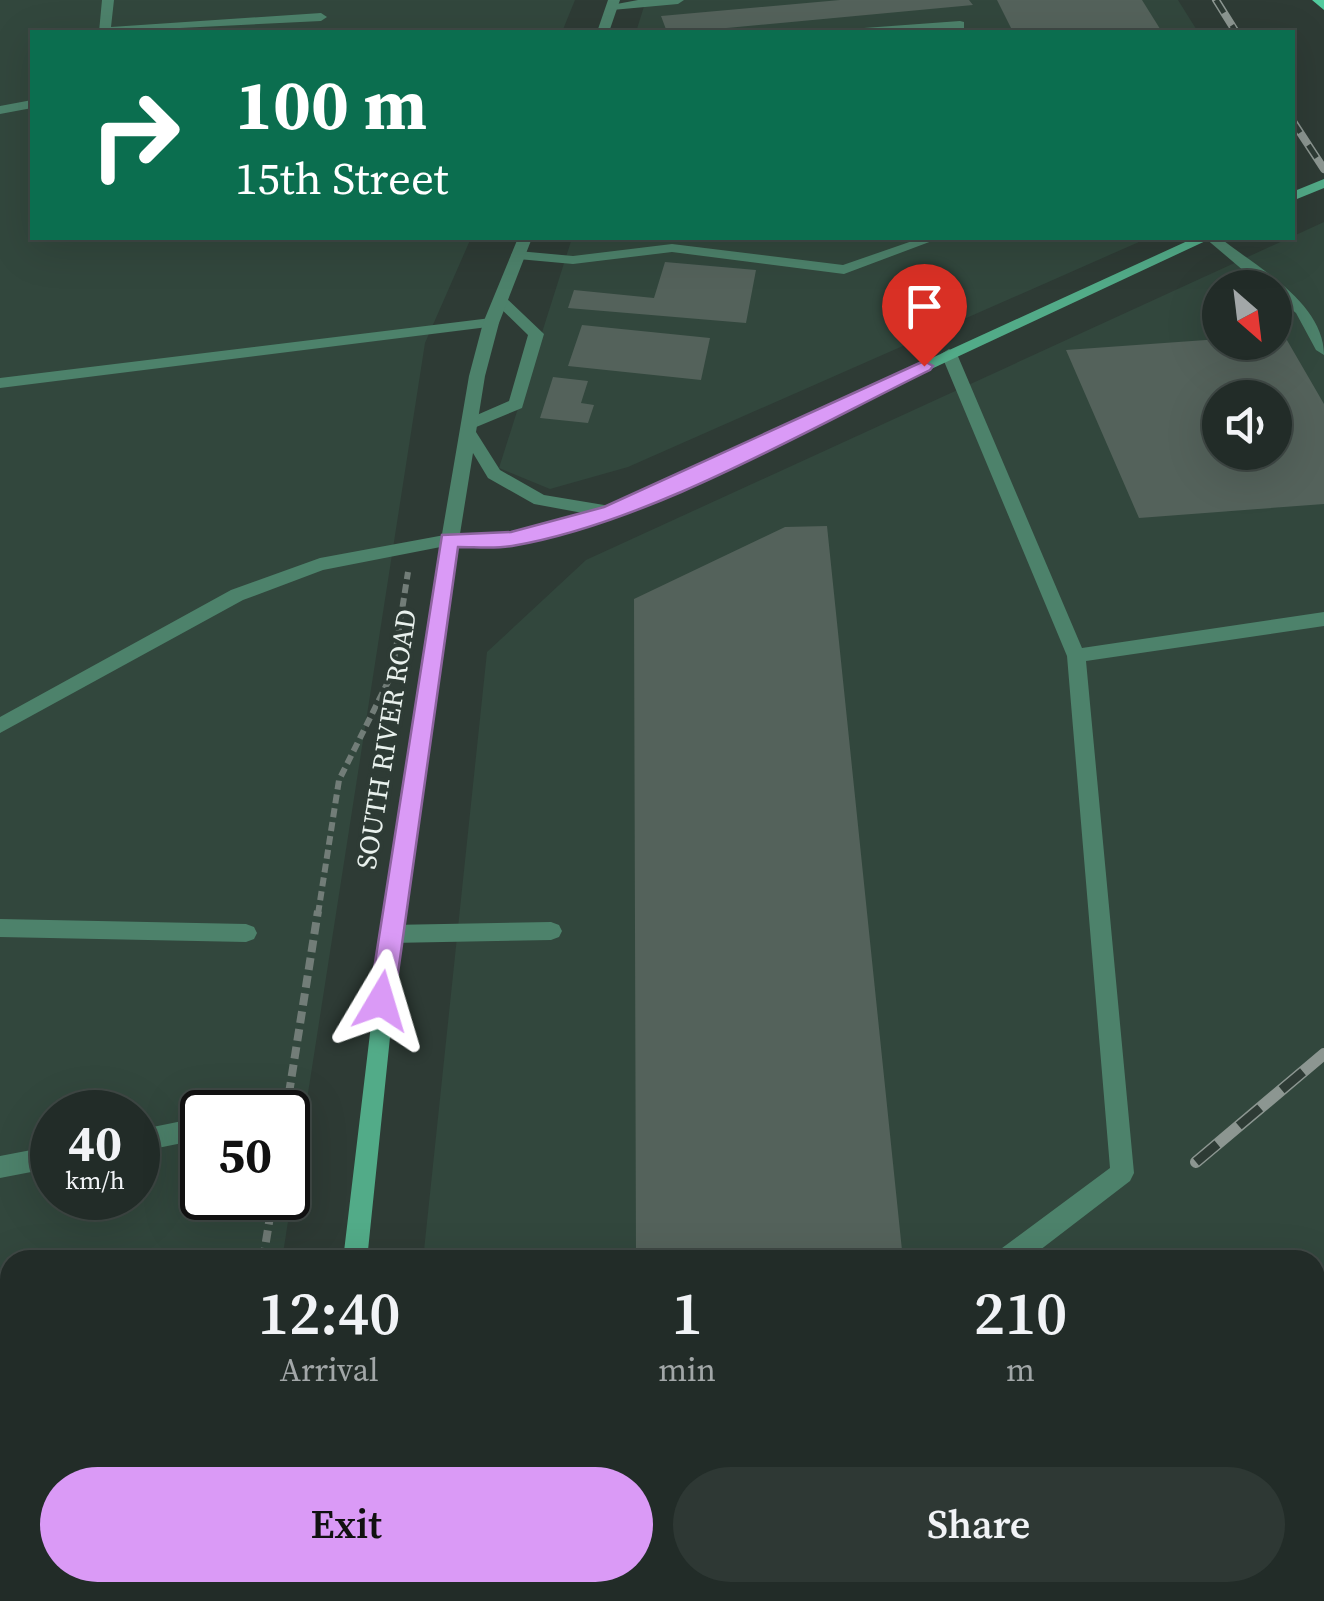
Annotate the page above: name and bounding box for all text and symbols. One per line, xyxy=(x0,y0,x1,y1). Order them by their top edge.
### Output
text: 100 m xyxy=(235,56,427,152)
icon: right xyxy=(70,70,200,200)
text: 15th Street xyxy=(235,147,448,209)
pin xyxy=(882,264,967,367)
north arrow xyxy=(1202,270,1292,360)
map controls xyxy=(1202,270,1292,470)
icon: arrive xyxy=(897,279,952,334)
button: sound xyxy=(1202,380,1292,470)
street label: SOUTH RIVER ROAD xyxy=(347,606,425,872)
position arrow xyxy=(329,949,433,1053)
speed limit sign: 50 xyxy=(180,1090,310,1220)
text: 40 xyxy=(68,1108,122,1177)
text: km/h xyxy=(65,1163,125,1197)
text: 12:40 xyxy=(258,1272,401,1354)
text: 1 xyxy=(672,1272,703,1354)
text: 210 xyxy=(974,1272,1067,1354)
text: Arrival xyxy=(280,1348,379,1392)
text: min xyxy=(658,1348,716,1392)
text: m xyxy=(1006,1348,1035,1392)
button: Exit xyxy=(40,1467,653,1582)
button: Share xyxy=(673,1467,1285,1582)

